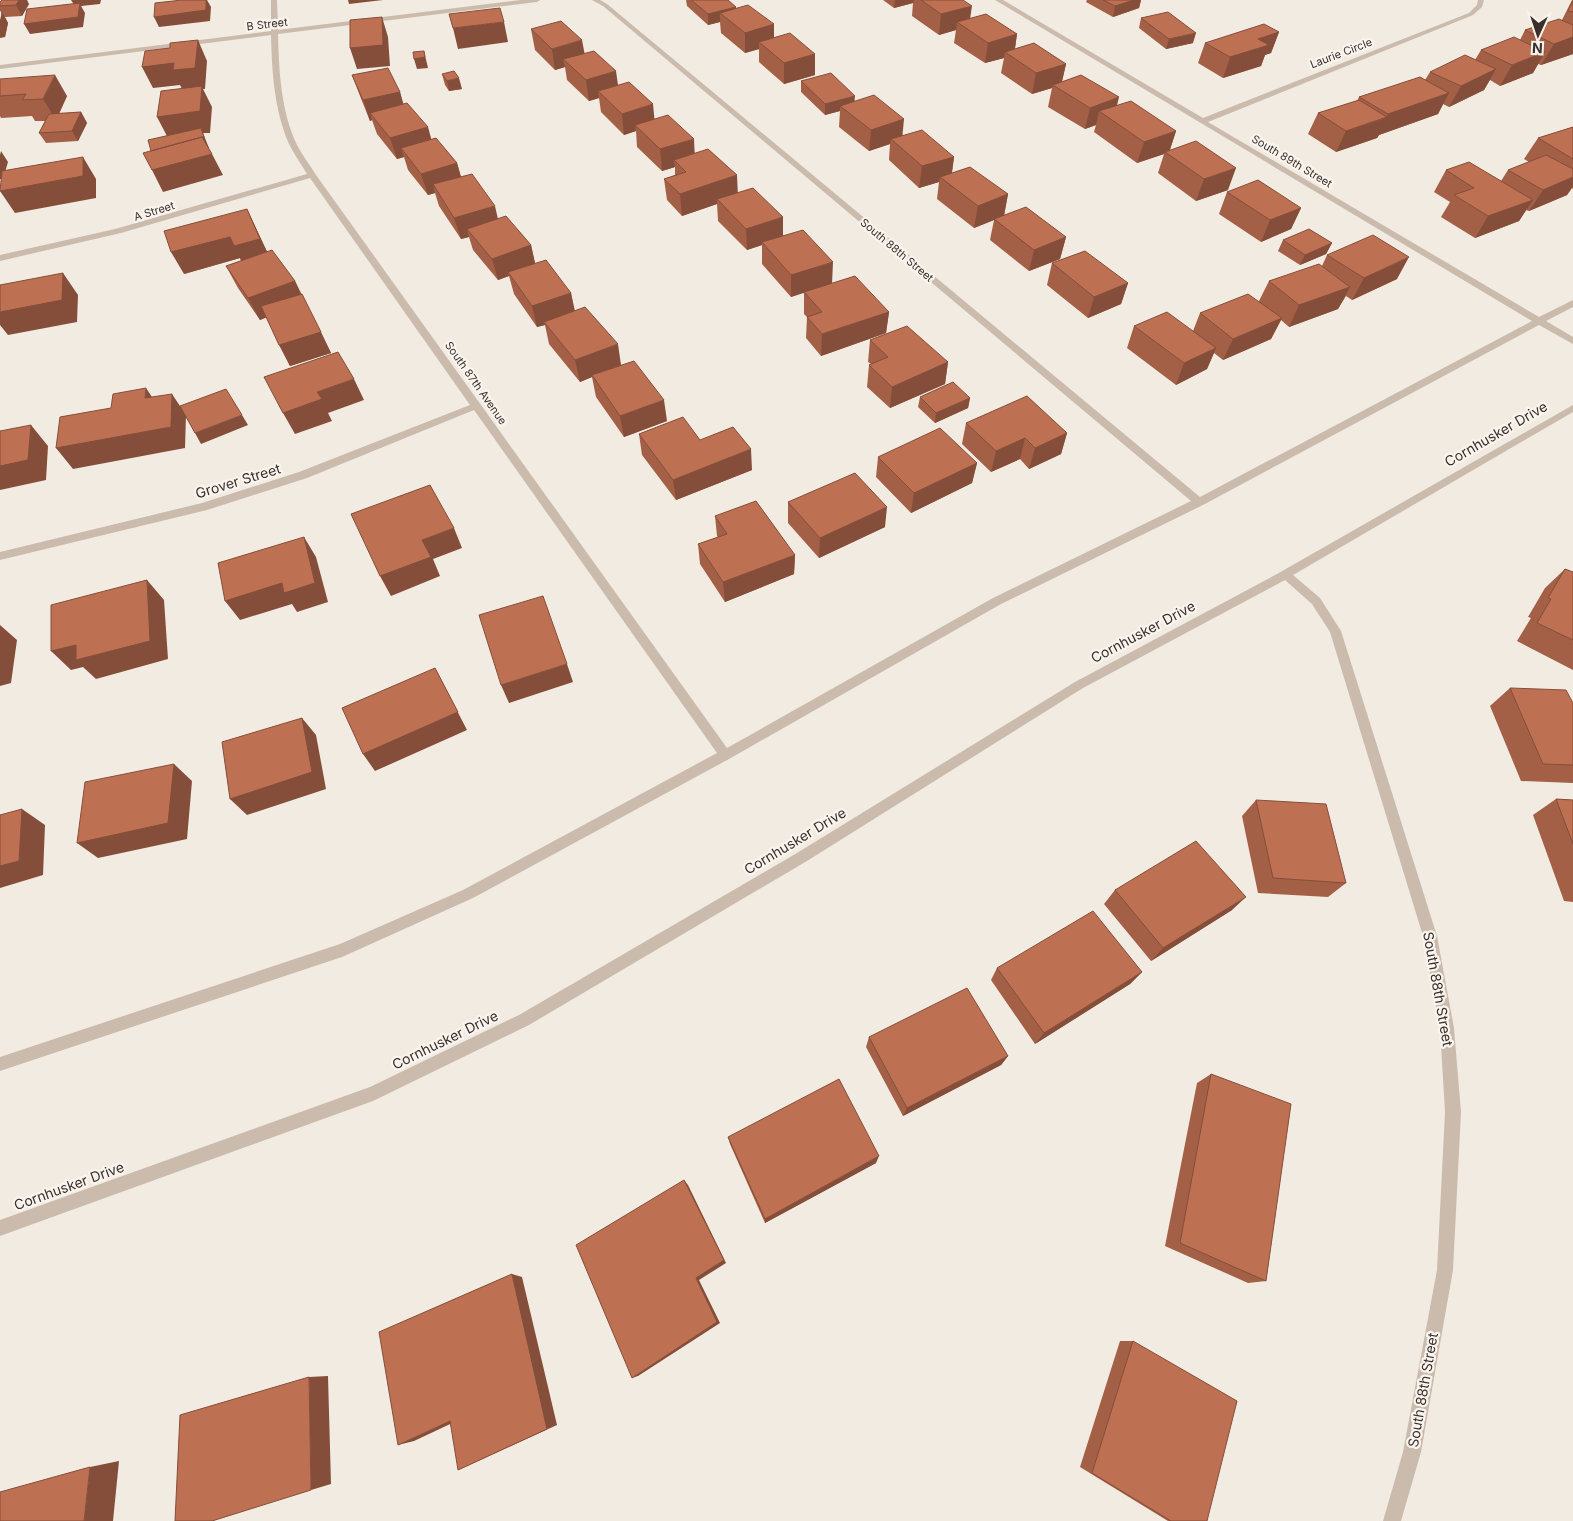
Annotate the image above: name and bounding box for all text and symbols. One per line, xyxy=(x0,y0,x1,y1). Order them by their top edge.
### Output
north arrow xyxy=(1513,10,1563,60)
street label: B Street xyxy=(246,14,289,33)
street label: Laurie Circle xyxy=(1308,35,1374,71)
text: N xyxy=(1532,40,1543,57)
street label: South 89th Street xyxy=(1249,131,1335,191)
street label: A Street xyxy=(132,198,176,224)
street label: South 88th Street xyxy=(858,215,937,285)
street label: South 87th Avenue xyxy=(442,339,510,427)
street label: Cornhusker Drive xyxy=(1441,397,1550,470)
street label: Grover Street xyxy=(193,459,283,502)
street label: Cornhusker Drive xyxy=(1088,597,1198,666)
street label: Cornhusker Drive xyxy=(741,803,849,878)
street label: South 88th Street xyxy=(1420,930,1457,1048)
street label: Cornhusker Drive xyxy=(389,1007,501,1073)
street label: Cornhusker Drive xyxy=(12,1158,126,1213)
street label: South 88th Street xyxy=(1404,1331,1441,1449)

